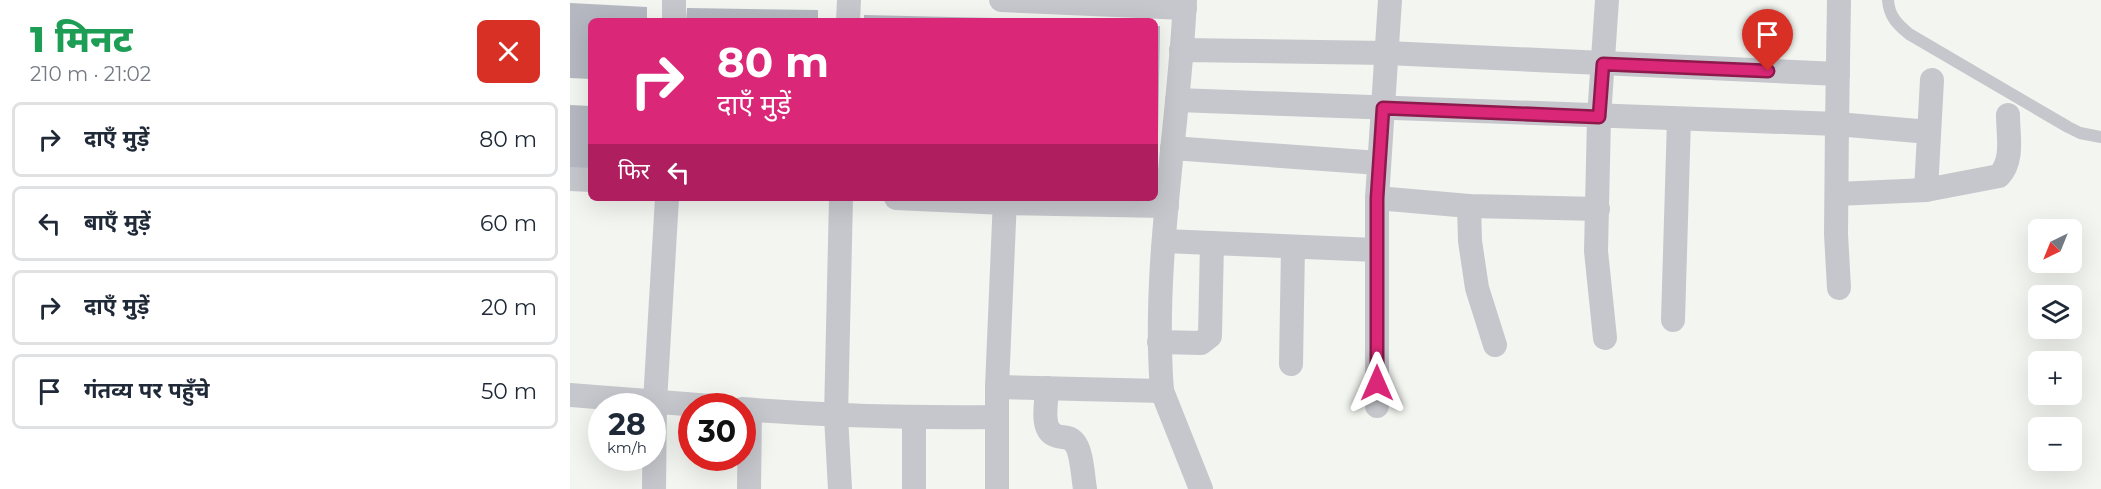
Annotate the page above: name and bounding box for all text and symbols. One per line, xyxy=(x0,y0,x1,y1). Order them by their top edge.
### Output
pin xyxy=(1742,9,1793,71)
text: 1 मिनट xyxy=(30,17,133,61)
icon: arrive xyxy=(1751,18,1784,51)
button: close xyxy=(477,20,540,83)
text: 80 m xyxy=(717,36,829,88)
icon: right xyxy=(618,42,696,120)
text: 210 m · 21:02 xyxy=(30,62,151,86)
text: दाएँ मुड़ें xyxy=(717,88,791,121)
icon: right xyxy=(33,123,66,156)
text: दाएँ मुड़ें xyxy=(84,125,149,152)
text: 80 m xyxy=(479,126,537,153)
icon: left xyxy=(662,156,695,189)
text: फिर xyxy=(618,158,650,185)
icon: left xyxy=(33,207,66,240)
text: बाएँ मुड़ें xyxy=(84,209,151,236)
text: 60 m xyxy=(480,210,537,237)
north arrow xyxy=(2028,219,2082,273)
map controls xyxy=(2028,219,2082,471)
button: layers xyxy=(2028,285,2082,339)
icon: right xyxy=(33,291,66,324)
text: दाएँ मुड़ें xyxy=(84,293,149,320)
text: 20 m xyxy=(481,294,537,321)
position arrow xyxy=(1345,351,1409,415)
button: + xyxy=(2028,351,2082,405)
icon: arrive xyxy=(33,375,66,408)
text: गंतव्य पर पहुँचे xyxy=(84,377,210,404)
text: 50 m xyxy=(481,378,537,405)
speed limit sign: 30 xyxy=(678,393,756,471)
text: 28 xyxy=(608,406,646,443)
button: − xyxy=(2028,417,2082,471)
text: km/h xyxy=(607,438,647,457)

